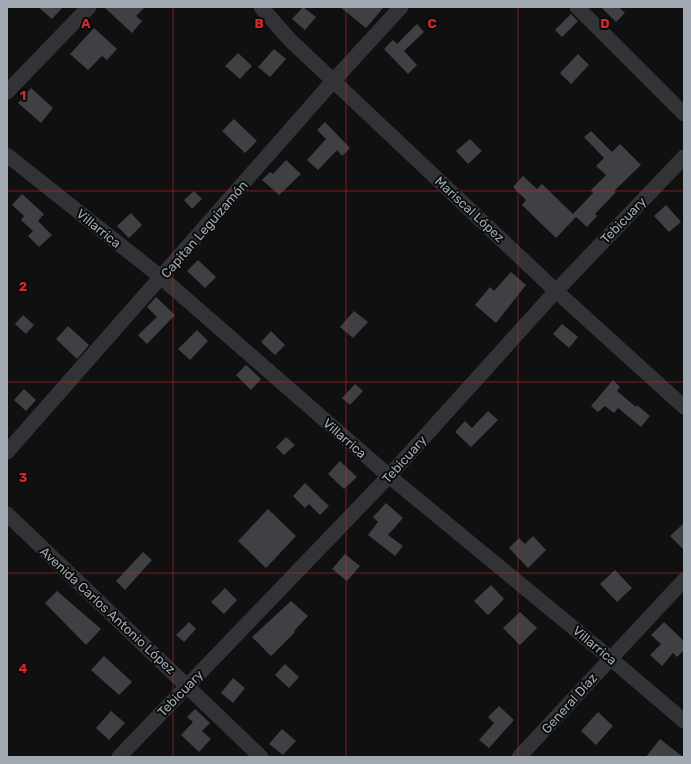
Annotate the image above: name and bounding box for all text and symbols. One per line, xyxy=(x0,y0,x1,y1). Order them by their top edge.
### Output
text: A xyxy=(81,16,91,31)
text: B xyxy=(254,16,264,31)
text: C xyxy=(427,16,437,31)
text: D xyxy=(600,16,610,31)
text: 1 xyxy=(20,88,26,103)
street label: Mariscal López xyxy=(432,173,508,246)
street label: Capitan Leguizamón xyxy=(158,178,251,282)
street label: Tebicuary xyxy=(598,194,649,247)
street label: Villarrica xyxy=(74,206,124,251)
text: 2 xyxy=(19,279,27,294)
street label: Villarrica xyxy=(320,415,369,461)
street label: Tebicuary xyxy=(379,432,430,486)
text: 3 xyxy=(19,470,28,485)
street label: Avenida Carlos Antonio López xyxy=(37,544,179,677)
street label: Villarrica xyxy=(570,623,620,668)
text: 4 xyxy=(19,661,28,676)
street label: Tebicuary xyxy=(155,667,206,720)
street label: General Díaz xyxy=(539,670,600,736)

